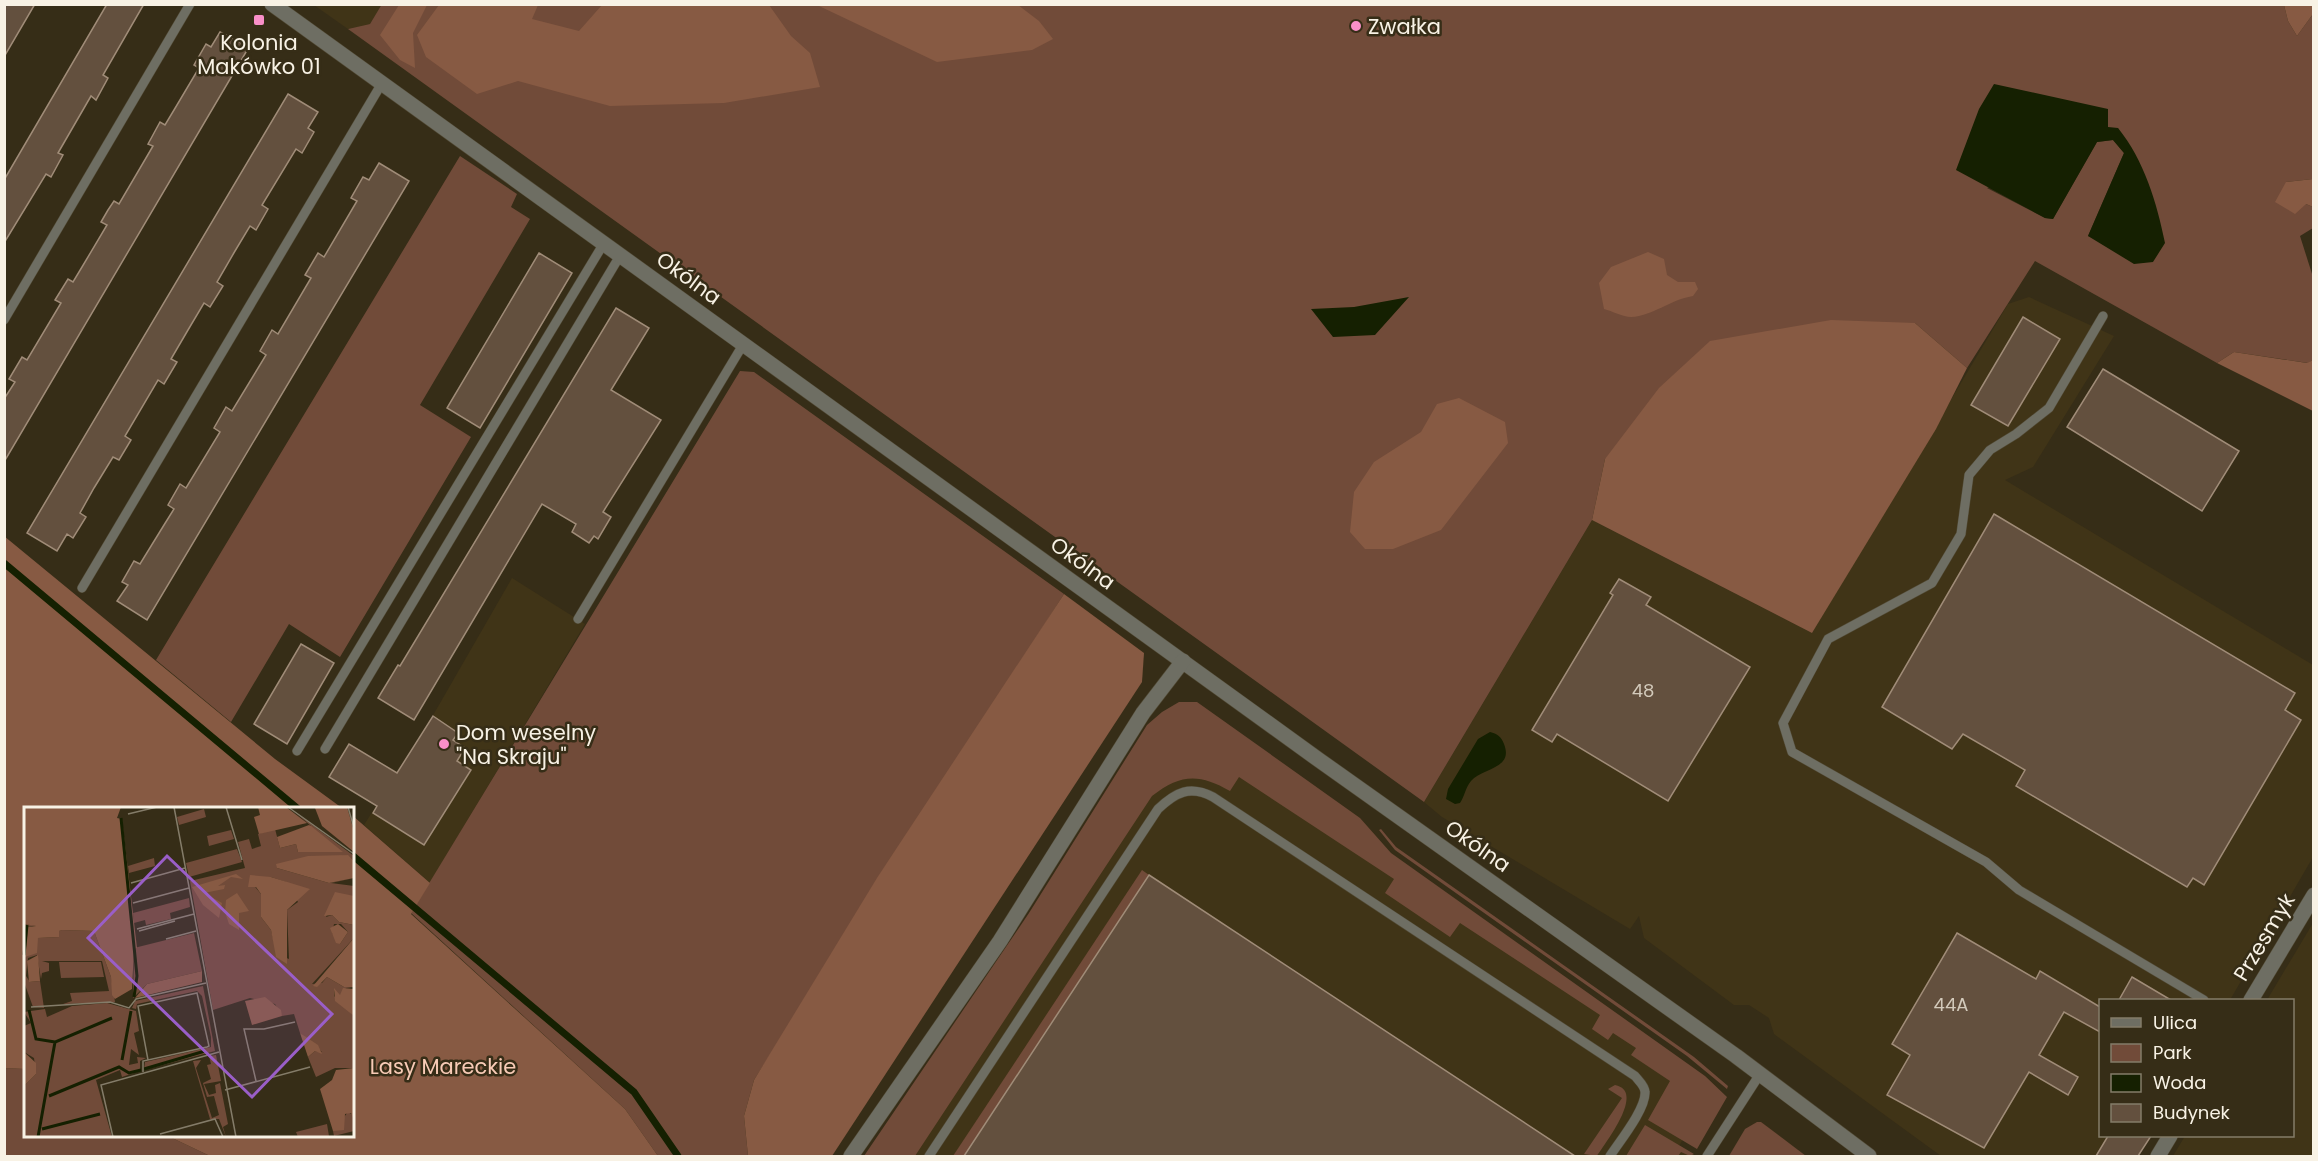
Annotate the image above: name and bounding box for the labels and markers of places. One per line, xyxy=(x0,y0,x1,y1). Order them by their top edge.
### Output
place label: Zwałka xyxy=(1368,12,1441,41)
marker: Kolonia Makówko 01 xyxy=(252,13,266,27)
marker: Zwałka xyxy=(1349,19,1363,33)
place label: Kolonia Makówko 01 xyxy=(197,28,321,81)
place label: Dom weselny "Na Skraju" xyxy=(456,718,596,771)
marker: Dom weselny "Na Skraju" xyxy=(437,737,451,751)

